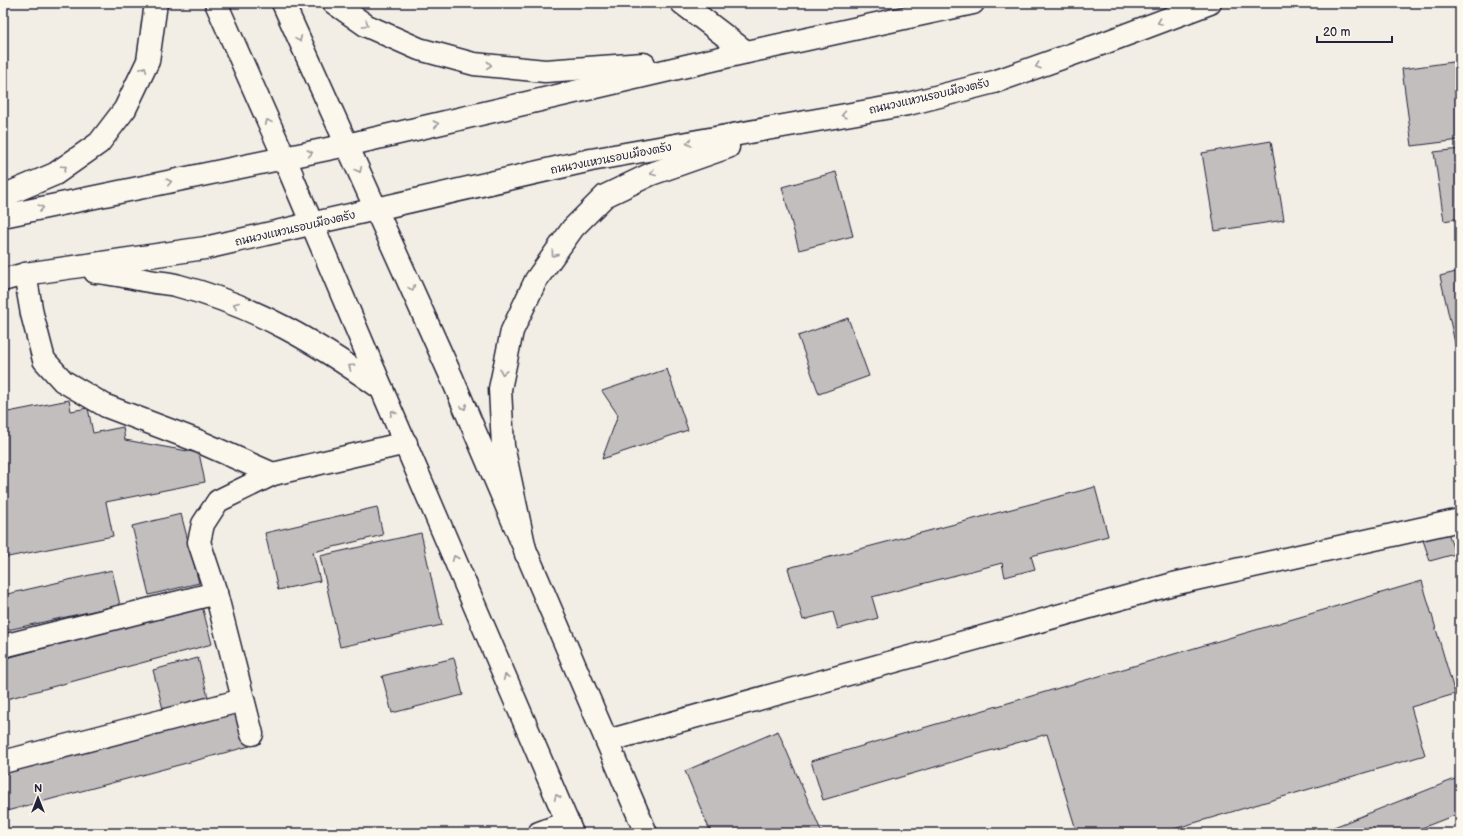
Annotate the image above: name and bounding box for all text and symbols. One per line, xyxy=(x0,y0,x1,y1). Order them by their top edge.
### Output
one-way arrow xyxy=(1157,17,1164,25)
scale bar xyxy=(1317,18,1392,44)
one-way arrow xyxy=(362,20,369,27)
text: 20 m xyxy=(1323,25,1350,40)
one-way arrow xyxy=(294,34,302,42)
one-way arrow xyxy=(486,61,492,70)
one-way arrow xyxy=(1035,62,1042,70)
one-way arrow xyxy=(139,66,147,73)
street label: ถนนวงแหวนรอบเมืองตรัง xyxy=(867,74,991,117)
one-way arrow xyxy=(841,110,847,119)
one-way arrow xyxy=(265,118,273,126)
one-way arrow xyxy=(433,121,440,129)
street label: ถนนวงแหวนรอบเมืองตรัง xyxy=(549,138,673,177)
one-way arrow xyxy=(686,138,692,147)
one-way arrow xyxy=(306,149,313,157)
one-way arrow xyxy=(354,165,362,173)
one-way arrow xyxy=(59,166,66,173)
one-way arrow xyxy=(649,169,656,177)
one-way arrow xyxy=(165,178,172,186)
one-way arrow xyxy=(38,204,44,212)
street label: ถนนวงแหวนรอบเมืองตรัง xyxy=(233,206,357,249)
one-way arrow xyxy=(552,250,559,257)
one-way arrow xyxy=(407,284,415,291)
one-way arrow xyxy=(233,302,240,310)
one-way arrow xyxy=(348,365,355,372)
one-way arrow xyxy=(500,368,508,375)
one-way arrow xyxy=(460,404,468,411)
one-way arrow xyxy=(390,409,398,417)
one-way arrow xyxy=(452,554,460,562)
one-way arrow xyxy=(503,674,511,682)
north arrow xyxy=(18,778,58,818)
text: N xyxy=(34,782,42,795)
one-way arrow xyxy=(554,794,562,802)

